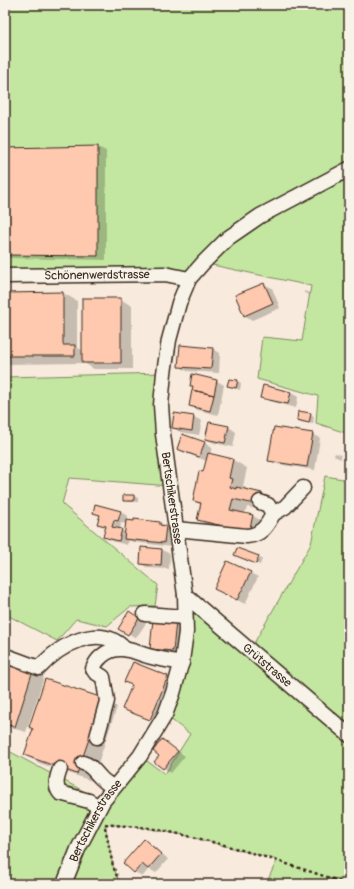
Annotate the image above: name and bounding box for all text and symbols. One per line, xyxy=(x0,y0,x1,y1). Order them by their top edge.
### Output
street label: Schönenwerdstrasse xyxy=(44,267,150,284)
street label: Bertschikerstrasse xyxy=(158,451,185,545)
street label: Grütstrasse xyxy=(239,640,295,691)
street label: Bertschikerstrasse xyxy=(67,777,126,864)

